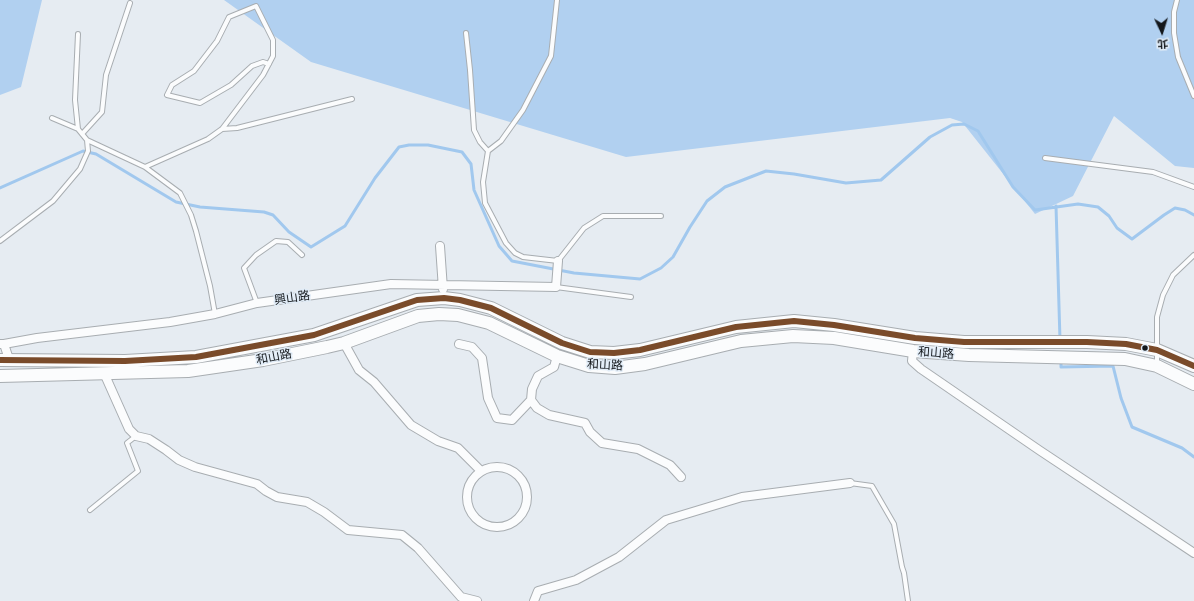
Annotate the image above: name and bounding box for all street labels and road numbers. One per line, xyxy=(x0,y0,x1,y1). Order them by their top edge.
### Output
street label: 興山路 xyxy=(273,288,311,308)
street label: 和山路 xyxy=(918,345,954,361)
street label: 和山路 xyxy=(255,346,293,368)
street label: 和山路 xyxy=(587,357,623,373)

